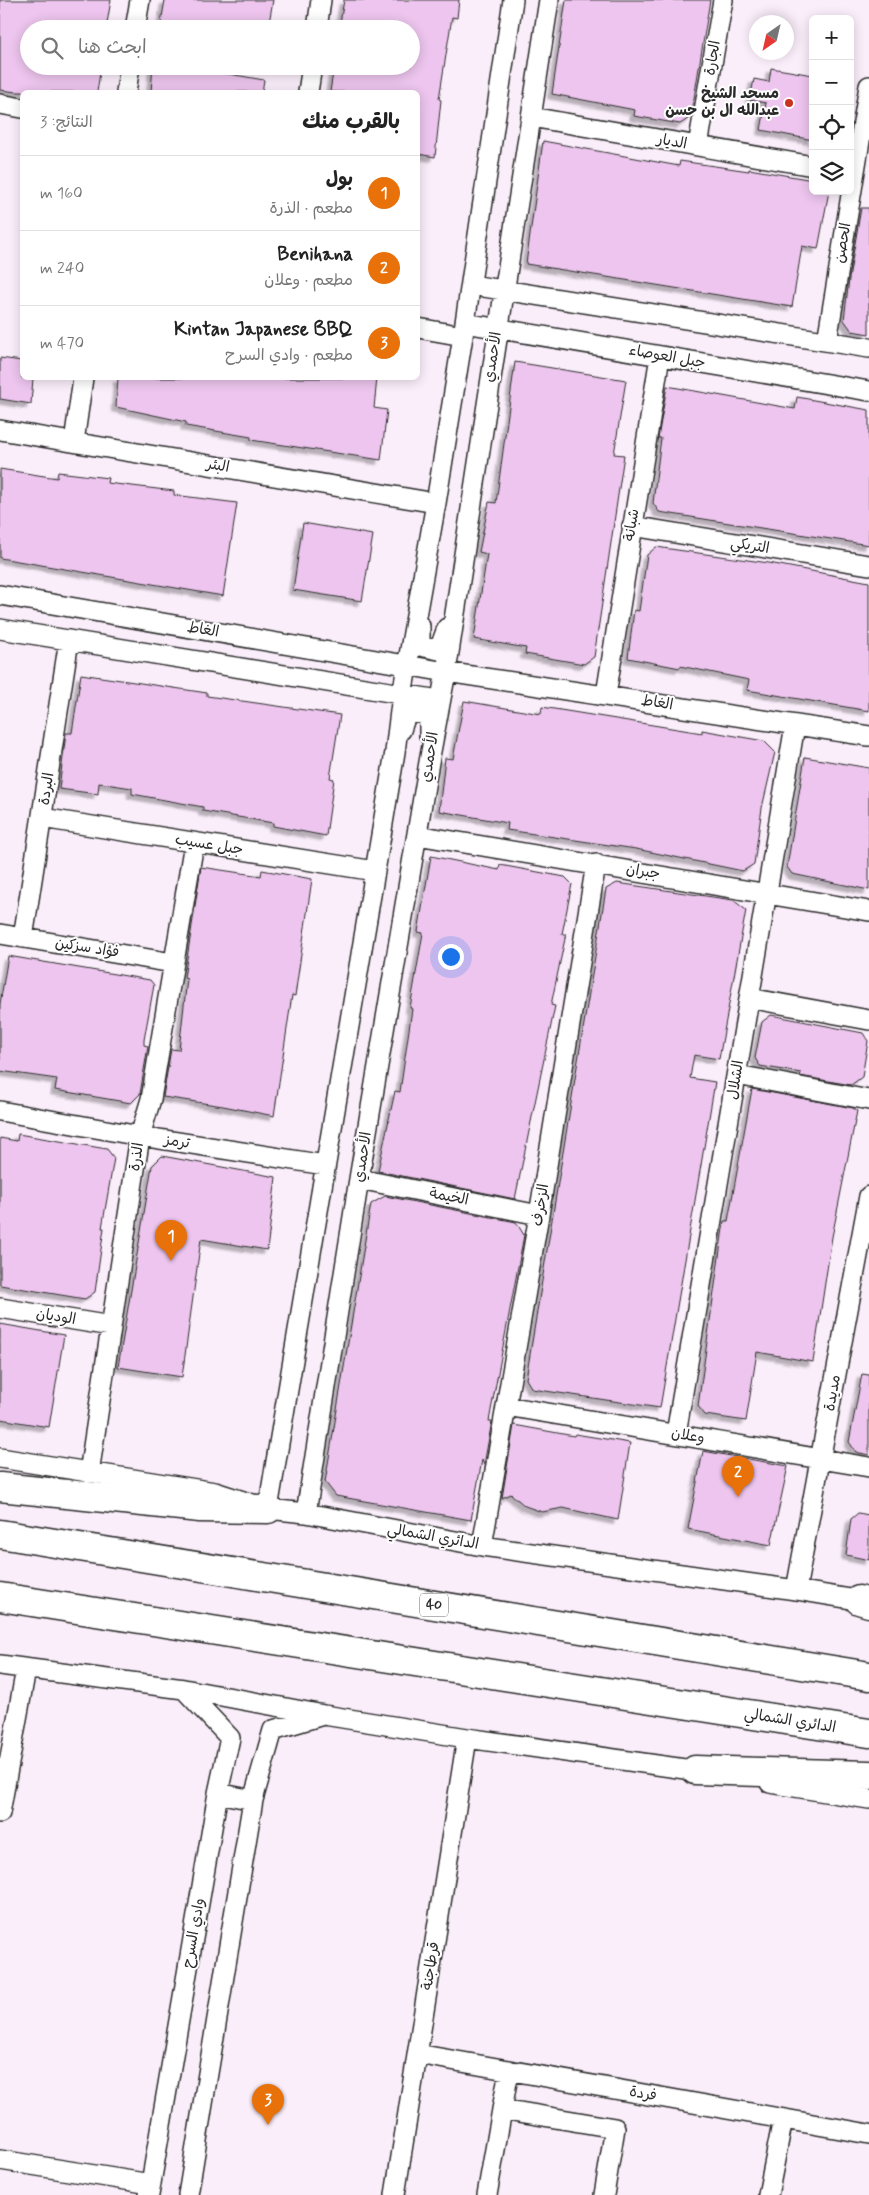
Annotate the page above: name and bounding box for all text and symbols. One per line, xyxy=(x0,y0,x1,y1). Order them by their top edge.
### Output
north arrow xyxy=(749,15,794,60)
map controls xyxy=(809,15,854,195)
button: + xyxy=(809,15,854,60)
search box xyxy=(20,20,420,75)
icon: search xyxy=(38,34,66,62)
text: ابحث هنا xyxy=(78,35,147,60)
street label: الجارة xyxy=(700,39,726,77)
button: − xyxy=(809,60,854,105)
place label: مسحد الشيخ عبدالله ال بن حسن xyxy=(665,84,779,121)
marker: مسحد الشيخ عبدالله ال بن حسن xyxy=(783,97,795,109)
button: locate xyxy=(809,105,854,150)
text: بالقرب منك xyxy=(302,108,400,136)
text: النتائج: 3 xyxy=(40,112,93,133)
street label: الديار xyxy=(654,129,689,154)
button: layers xyxy=(809,150,854,195)
text: بول xyxy=(326,167,353,192)
text: 160 m xyxy=(40,183,83,204)
text: 1 xyxy=(380,183,388,204)
text: مطعم · الذرة xyxy=(270,198,353,219)
street label: الحصن xyxy=(830,221,856,265)
text: Benihana xyxy=(277,242,353,267)
text: 240 m xyxy=(40,258,84,279)
text: 2 xyxy=(380,258,388,279)
text: مطعم · وعلان xyxy=(264,270,353,291)
text: Kintan Japanese BBQ xyxy=(174,317,353,342)
street label: الأحمدي xyxy=(478,330,507,384)
text: 470 m xyxy=(40,333,84,354)
text: 3 xyxy=(380,333,388,354)
street label: جبل العوصاء xyxy=(627,340,707,374)
text: مطعم · وادي السرح xyxy=(225,345,353,366)
street label: البئر xyxy=(204,454,231,478)
street label: شبانة xyxy=(620,507,644,543)
street label: التريكي xyxy=(729,533,771,561)
street label: الغاط xyxy=(185,617,221,643)
street label: الغاط xyxy=(640,691,674,715)
street label: الأحمدي xyxy=(415,730,444,784)
street label: البردة xyxy=(35,771,59,807)
street label: جبل عسيب xyxy=(173,830,245,860)
street label: جبران xyxy=(624,859,662,885)
street label: فؤاد سزكين xyxy=(53,933,121,963)
your location xyxy=(438,944,464,970)
street label: الشلال xyxy=(723,1059,749,1101)
street label: ترمز xyxy=(161,1130,192,1154)
street label: الأحمدي xyxy=(348,1130,377,1184)
street label: الذرة xyxy=(125,1141,149,1173)
street label: الزخرف xyxy=(528,1182,554,1228)
street label: الخيمة xyxy=(428,1183,470,1211)
pin: 1 xyxy=(155,1220,187,1261)
street label: الوديان xyxy=(35,1304,77,1330)
street label: مديدة xyxy=(820,1373,846,1413)
street label: وعلان xyxy=(670,1423,706,1449)
pin: 2 xyxy=(722,1456,754,1497)
street label: الدائري الشمالي xyxy=(385,1519,480,1557)
road number: 40 xyxy=(420,1594,448,1616)
street label: الدائري الشمالي xyxy=(742,1704,837,1740)
street label: وادي السرح xyxy=(178,1897,210,1969)
street label: قرطاجنة xyxy=(417,1940,445,1992)
street label: فردة xyxy=(628,2082,658,2106)
pin: 3 xyxy=(252,2084,284,2125)

